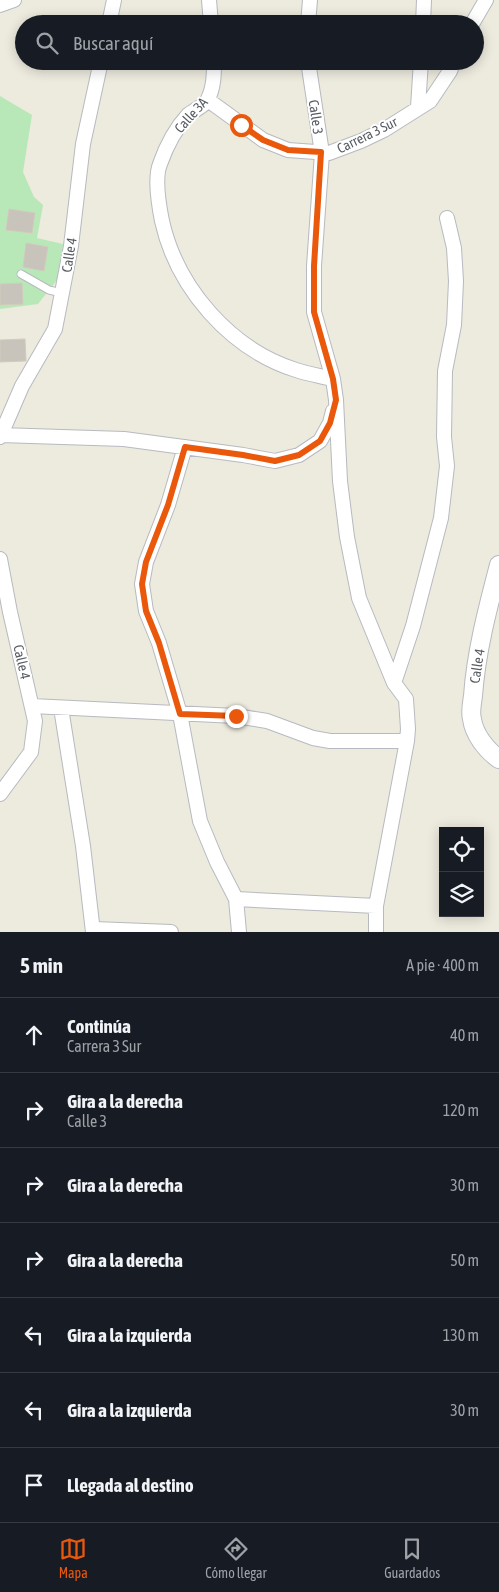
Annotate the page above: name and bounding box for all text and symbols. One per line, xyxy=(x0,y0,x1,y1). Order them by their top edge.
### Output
search box xyxy=(15,15,484,70)
icon: search xyxy=(33,29,61,57)
text: Buscar aquí xyxy=(73,32,153,54)
street label: Calle 3A xyxy=(171,94,211,136)
street label: Calle 3 xyxy=(306,99,326,135)
street label: Carrera 3 Sur xyxy=(334,113,400,156)
route start xyxy=(230,114,253,137)
street label: Calle 4 xyxy=(58,236,80,274)
street label: Calle 4 xyxy=(10,643,34,681)
street label: Calle 4 xyxy=(466,647,488,685)
route end xyxy=(225,705,248,728)
map controls xyxy=(439,827,484,917)
button: locate xyxy=(439,827,484,872)
button: layers xyxy=(439,872,484,917)
text: 5 min xyxy=(20,953,63,977)
text: A pie · 400 m xyxy=(406,956,479,974)
text: Continúa xyxy=(67,1015,131,1037)
icon: ahead xyxy=(20,1021,48,1049)
text: 40 m xyxy=(450,1026,479,1044)
text: Carrera 3 Sur xyxy=(67,1037,141,1055)
text: Gira a la derecha xyxy=(67,1090,183,1112)
icon: right xyxy=(20,1096,48,1124)
text: 120 m xyxy=(443,1101,479,1119)
text: Calle 3 xyxy=(67,1112,107,1130)
icon: right xyxy=(20,1171,48,1199)
text: Gira a la derecha xyxy=(67,1174,183,1196)
text: 30 m xyxy=(450,1176,479,1194)
icon: right xyxy=(20,1246,48,1274)
text: Gira a la derecha xyxy=(67,1249,183,1271)
text: 50 m xyxy=(450,1251,479,1269)
icon: left xyxy=(20,1321,48,1349)
text: Gira a la izquierda xyxy=(67,1324,192,1346)
text: 130 m xyxy=(443,1326,479,1344)
icon: left xyxy=(20,1396,48,1424)
text: Gira a la izquierda xyxy=(67,1399,192,1421)
text: 30 m xyxy=(450,1401,479,1419)
icon: arrive xyxy=(20,1471,48,1499)
text: Llegada al destino xyxy=(67,1474,194,1496)
tab: Mapa xyxy=(59,1535,88,1581)
tab: Cómo llegar xyxy=(205,1535,267,1581)
tab: Guardados xyxy=(384,1535,440,1581)

